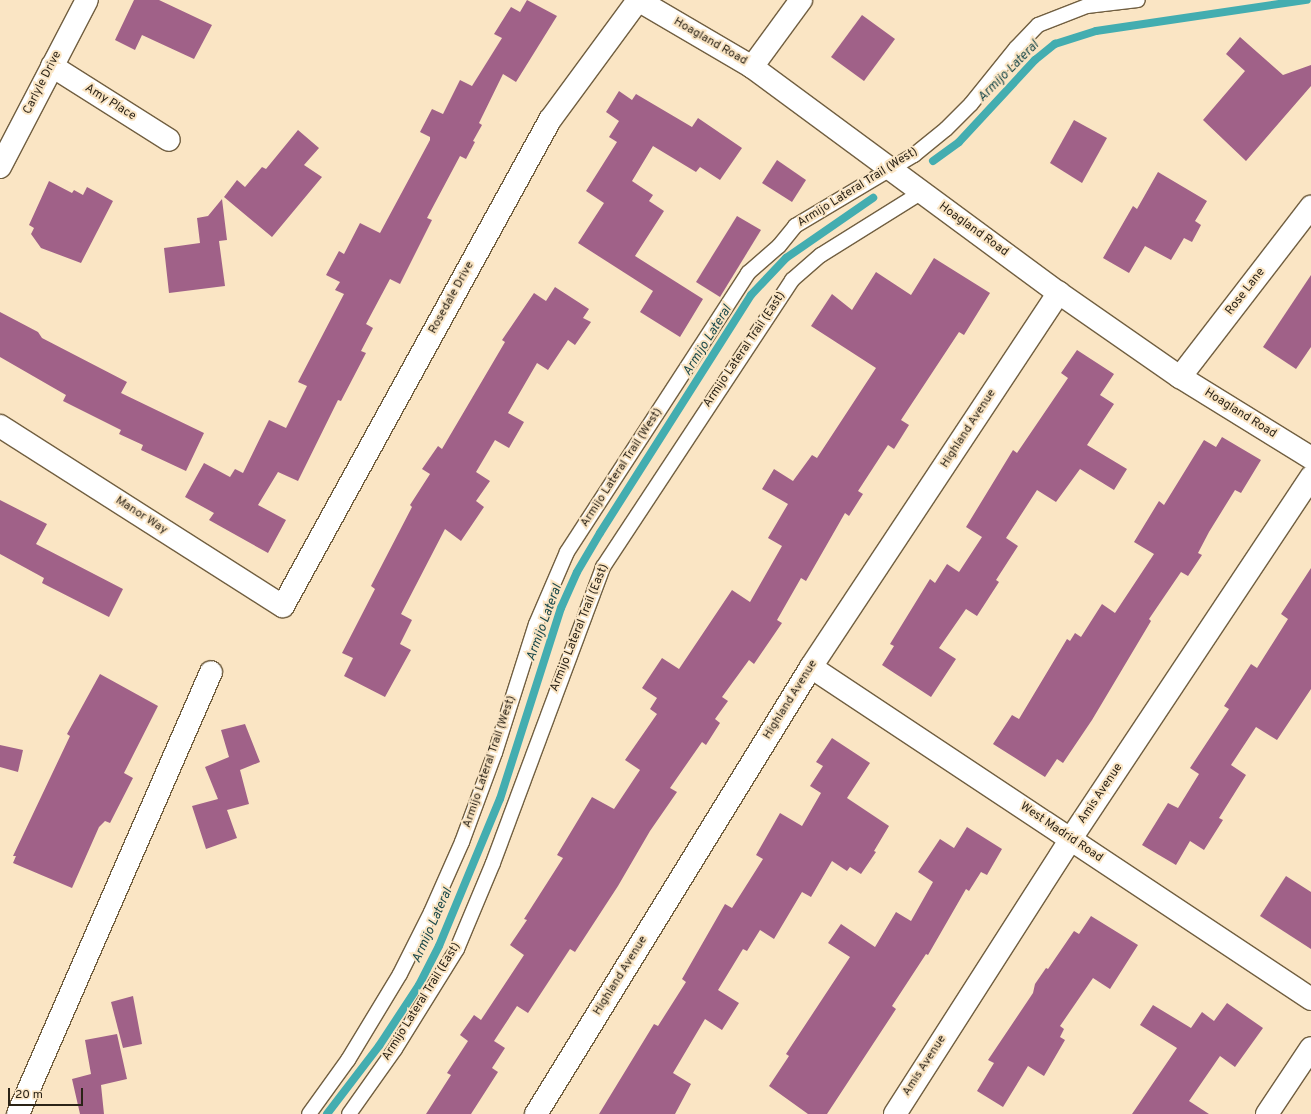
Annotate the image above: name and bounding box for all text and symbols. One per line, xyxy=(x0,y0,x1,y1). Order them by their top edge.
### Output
street label: Hoagland Road xyxy=(671,15,749,69)
water label: Armijo Lateral xyxy=(975,38,1043,106)
street label: Carlyle Drive xyxy=(21,49,65,117)
street label: Amy Place xyxy=(82,82,138,124)
street label: Armijo Lateral Trail (West) xyxy=(795,145,921,231)
street label: Hoagland Road xyxy=(935,200,1011,260)
street label: Rosedale Drive xyxy=(426,259,478,337)
street label: Rose Lane xyxy=(1223,266,1269,318)
street label: Armijo Lateral Trail (East) xyxy=(701,289,789,411)
water label: Armijo Lateral xyxy=(680,303,736,379)
street label: Hoagland Road xyxy=(1201,386,1279,442)
street label: Highland Avenue xyxy=(938,387,1000,471)
street label: Armijo Lateral Trail (West) xyxy=(578,406,666,530)
street label: Manor Way xyxy=(112,494,170,538)
street label: Armijo Lateral Trail (East) xyxy=(548,562,612,694)
water label: Armijo Lateral xyxy=(524,583,566,663)
street label: Highland Avenue xyxy=(761,658,821,742)
street label: Armijo Lateral Trail (West) xyxy=(461,694,519,830)
street label: Amis Avenue xyxy=(1075,761,1127,827)
street label: West Madrid Road xyxy=(1017,800,1105,866)
water label: Armijo Lateral xyxy=(410,886,456,966)
street label: Highland Avenue xyxy=(591,934,651,1018)
street label: Armijo Lateral Trail (East) xyxy=(380,940,464,1064)
street label: Amis Avenue xyxy=(900,1033,950,1099)
scale bar xyxy=(10,1080,85,1106)
text: 20 m xyxy=(15,1087,43,1103)

